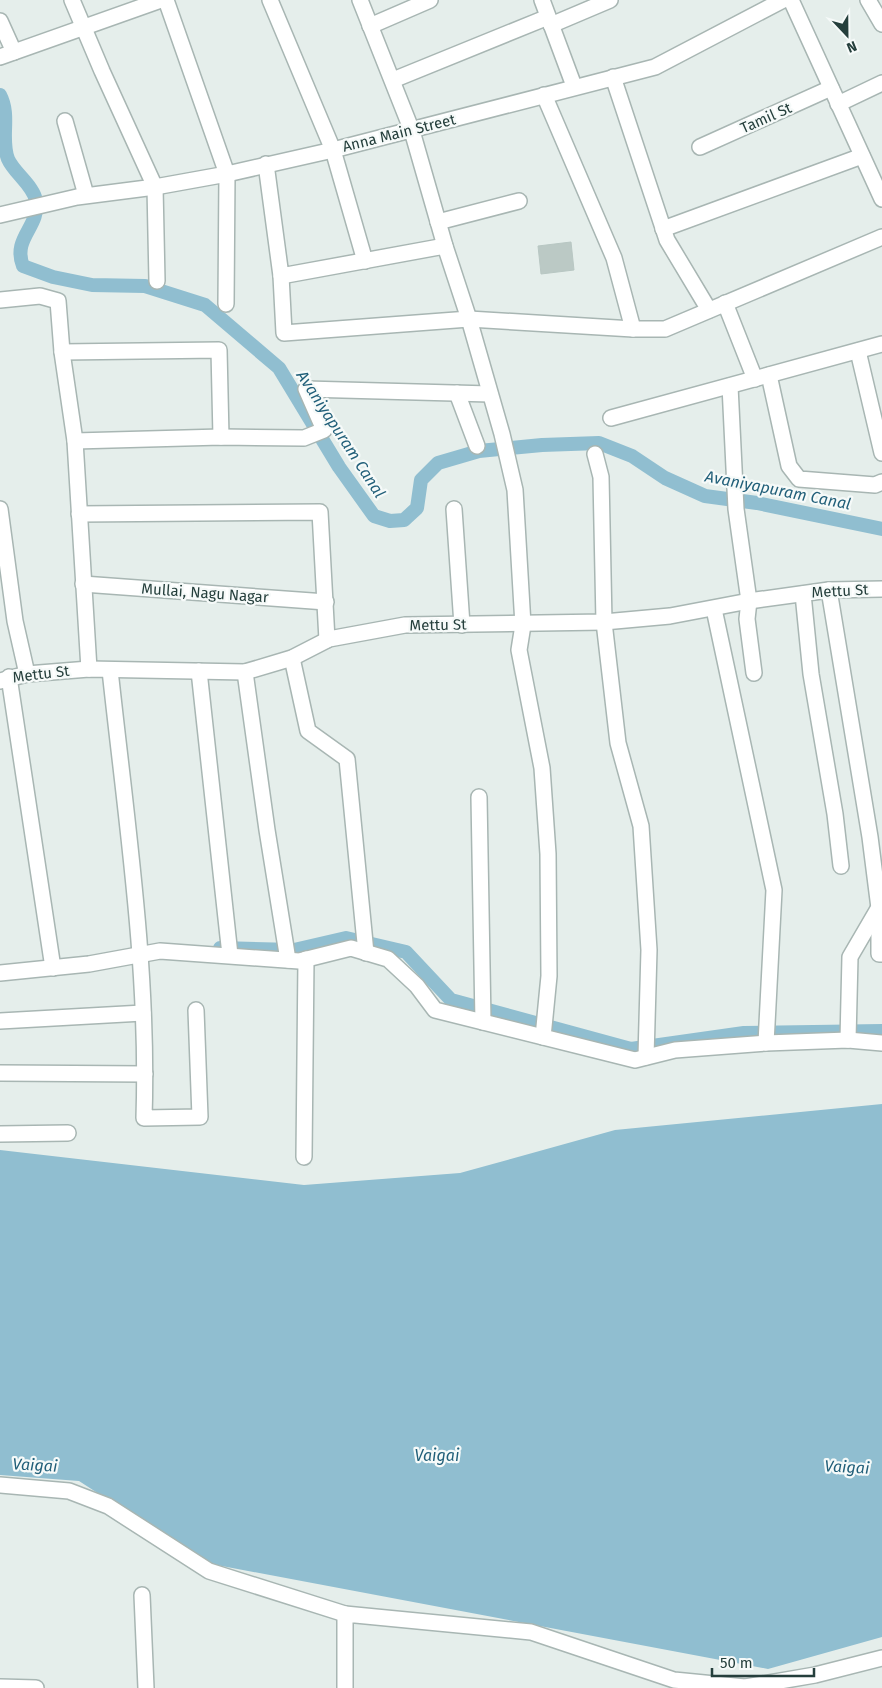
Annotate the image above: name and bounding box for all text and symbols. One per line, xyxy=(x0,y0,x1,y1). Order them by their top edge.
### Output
north arrow xyxy=(822,10,872,60)
text: N xyxy=(844,37,859,56)
street label: Tamil St xyxy=(738,99,795,137)
street label: Anna Main Street xyxy=(341,110,458,156)
water label: Avaniyapuram Canal xyxy=(292,366,389,501)
water label: Avaniyapuram Canal xyxy=(703,466,852,513)
street label: Mullai, Nagu Nagar xyxy=(141,580,269,606)
street label: Mettu St xyxy=(811,580,869,601)
street label: Mettu St xyxy=(409,615,467,634)
street label: Mettu St xyxy=(12,662,71,686)
water label: Vaigai xyxy=(415,1446,460,1465)
water label: Vaigai xyxy=(12,1454,58,1476)
water label: Vaigai xyxy=(824,1456,870,1478)
scale bar xyxy=(712,1646,814,1678)
text: 50 m xyxy=(720,1654,753,1672)

